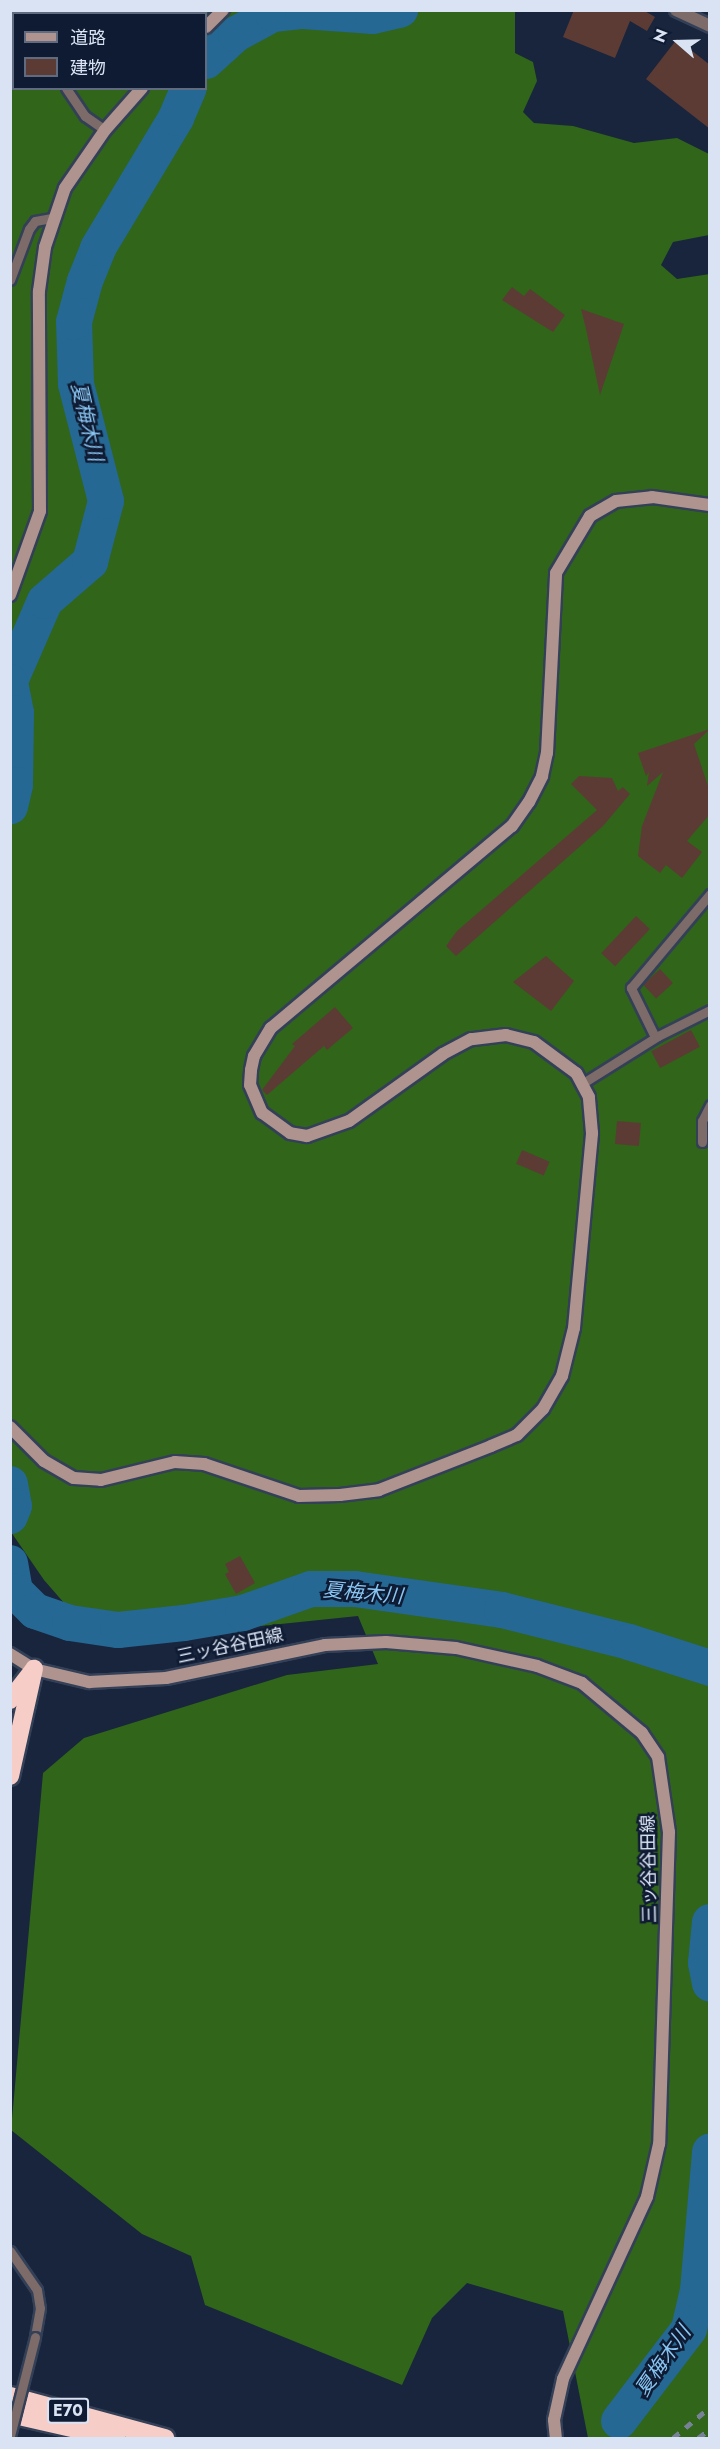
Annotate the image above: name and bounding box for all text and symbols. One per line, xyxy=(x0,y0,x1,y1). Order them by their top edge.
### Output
legend xyxy=(12,12,207,90)
north arrow xyxy=(648,12,708,72)
text: 道路 xyxy=(70,25,106,51)
text: N xyxy=(648,26,674,46)
text: 建物 xyxy=(70,55,106,81)
water label: 夏梅木川 xyxy=(66,380,108,464)
water label: 夏梅木川 xyxy=(322,1578,404,1608)
street label: 三ッ谷谷田線 xyxy=(175,1624,285,1668)
street label: 三ッ谷谷田線 xyxy=(637,1815,661,1923)
water label: 夏梅木川 xyxy=(630,2321,696,2401)
road number: E70 xyxy=(47,2398,89,2424)

